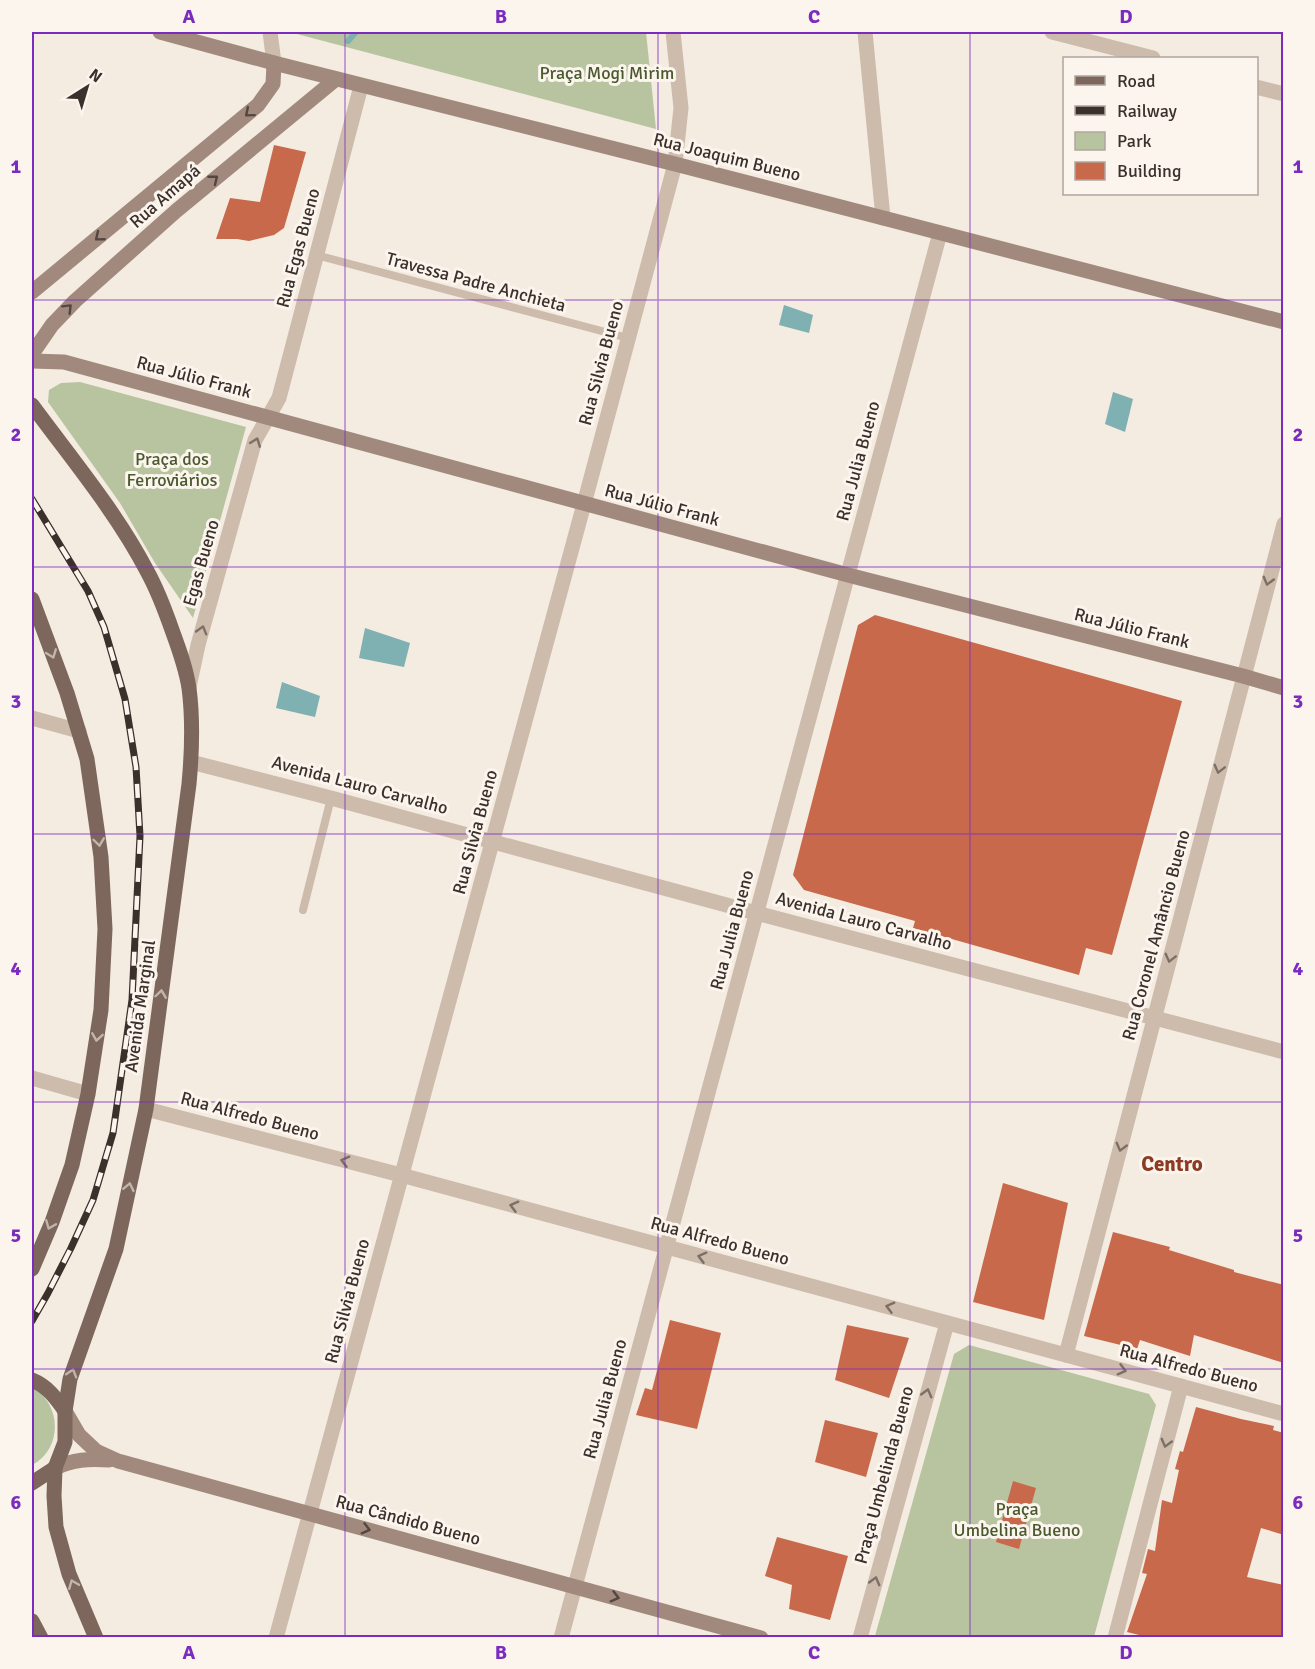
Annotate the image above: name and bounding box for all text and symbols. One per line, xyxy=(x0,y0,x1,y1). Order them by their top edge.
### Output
text: A xyxy=(183,4,196,29)
text: B xyxy=(495,4,507,29)
text: C xyxy=(808,4,820,29)
text: D xyxy=(1119,4,1133,29)
north arrow xyxy=(57,57,117,117)
legend xyxy=(1063,57,1258,195)
park label: Praça Mogi Mirim xyxy=(540,62,674,84)
text: N xyxy=(85,64,106,87)
text: Road xyxy=(1117,70,1156,92)
text: Railway xyxy=(1117,100,1178,122)
one-way arrow xyxy=(245,105,256,116)
street label: Rua Joaquim Bueno xyxy=(651,128,803,186)
text: Park xyxy=(1117,130,1152,152)
text: 1 xyxy=(11,154,22,179)
text: 1 xyxy=(1293,154,1304,179)
street label: Rua Amapá xyxy=(125,159,205,233)
text: Building xyxy=(1117,160,1181,182)
one-way arrow xyxy=(207,176,218,187)
street label: Rua Egas Bueno xyxy=(271,186,325,310)
one-way arrow xyxy=(95,230,106,241)
street label: Travessa Padre Anchieta xyxy=(384,247,568,317)
street label: Rua Silvia Bueno xyxy=(574,298,628,428)
one-way arrow xyxy=(60,305,71,316)
street label: Rua Júlio Frank xyxy=(134,351,254,403)
street label: Rua Julia Bueno xyxy=(831,399,885,523)
text: 2 xyxy=(11,422,21,447)
text: 2 xyxy=(1293,422,1303,447)
one-way arrow xyxy=(248,438,261,448)
park label: Praça dos Ferroviários xyxy=(127,448,218,491)
street label: Rua Júlio Frank xyxy=(602,479,722,531)
street label: Egas Bueno xyxy=(178,517,224,609)
one-way arrow xyxy=(1263,576,1276,586)
street label: Rua Júlio Frank xyxy=(1072,603,1192,653)
one-way arrow xyxy=(195,625,207,636)
one-way arrow xyxy=(45,648,57,659)
text: 3 xyxy=(11,689,21,714)
text: 3 xyxy=(1293,689,1303,714)
street label: Avenida Lauro Carvalho xyxy=(269,751,451,819)
one-way arrow xyxy=(1214,764,1226,774)
street label: Rua Silvia Bueno xyxy=(448,767,502,897)
street label: Rua Coronel Amâncio Bueno xyxy=(1117,827,1195,1043)
one-way arrow xyxy=(92,838,104,847)
street label: Rua Julia Bueno xyxy=(705,868,759,992)
street label: Avenida Lauro Carvalho xyxy=(773,887,955,955)
street label: Avenida Marginal xyxy=(120,938,160,1074)
one-way arrow xyxy=(1165,953,1178,963)
text: 4 xyxy=(11,956,22,981)
text: 4 xyxy=(1293,956,1304,981)
one-way arrow xyxy=(155,990,167,999)
one-way arrow xyxy=(91,1031,104,1041)
street label: Rua Alfredo Bueno xyxy=(178,1087,322,1145)
one-way arrow xyxy=(1115,1142,1128,1152)
district label: Centro xyxy=(1141,1151,1203,1177)
one-way arrow xyxy=(340,1155,350,1168)
one-way arrow xyxy=(122,1182,135,1192)
one-way arrow xyxy=(509,1200,519,1213)
street label: Rua Alfredo Bueno xyxy=(648,1212,792,1270)
one-way arrow xyxy=(45,1219,57,1230)
text: 5 xyxy=(11,1223,21,1248)
text: 5 xyxy=(1293,1223,1303,1248)
street label: Rua Silvia Bueno xyxy=(320,1236,374,1366)
one-way arrow xyxy=(697,1251,707,1264)
one-way arrow xyxy=(886,1302,896,1315)
street label: Rua Julia Bueno xyxy=(578,1337,632,1461)
street label: Rua Alfredo Bueno xyxy=(1117,1339,1261,1397)
one-way arrow xyxy=(1116,1363,1127,1375)
one-way arrow xyxy=(65,1368,77,1379)
street label: Praça Umbelinda Bueno xyxy=(850,1384,918,1566)
one-way arrow xyxy=(920,1388,932,1399)
one-way arrow xyxy=(1160,1437,1173,1447)
text: 6 xyxy=(11,1490,22,1515)
street label: Rua Cândido Bueno xyxy=(333,1490,483,1550)
text: 6 xyxy=(1293,1490,1304,1515)
park label: Praça Umbelina Bueno xyxy=(954,1498,1080,1541)
one-way arrow xyxy=(360,1522,371,1534)
one-way arrow xyxy=(868,1576,881,1586)
one-way arrow xyxy=(68,1579,80,1590)
one-way arrow xyxy=(610,1590,620,1603)
text: A xyxy=(183,1640,196,1665)
text: B xyxy=(495,1640,507,1665)
text: C xyxy=(808,1640,820,1665)
text: D xyxy=(1119,1640,1133,1665)

